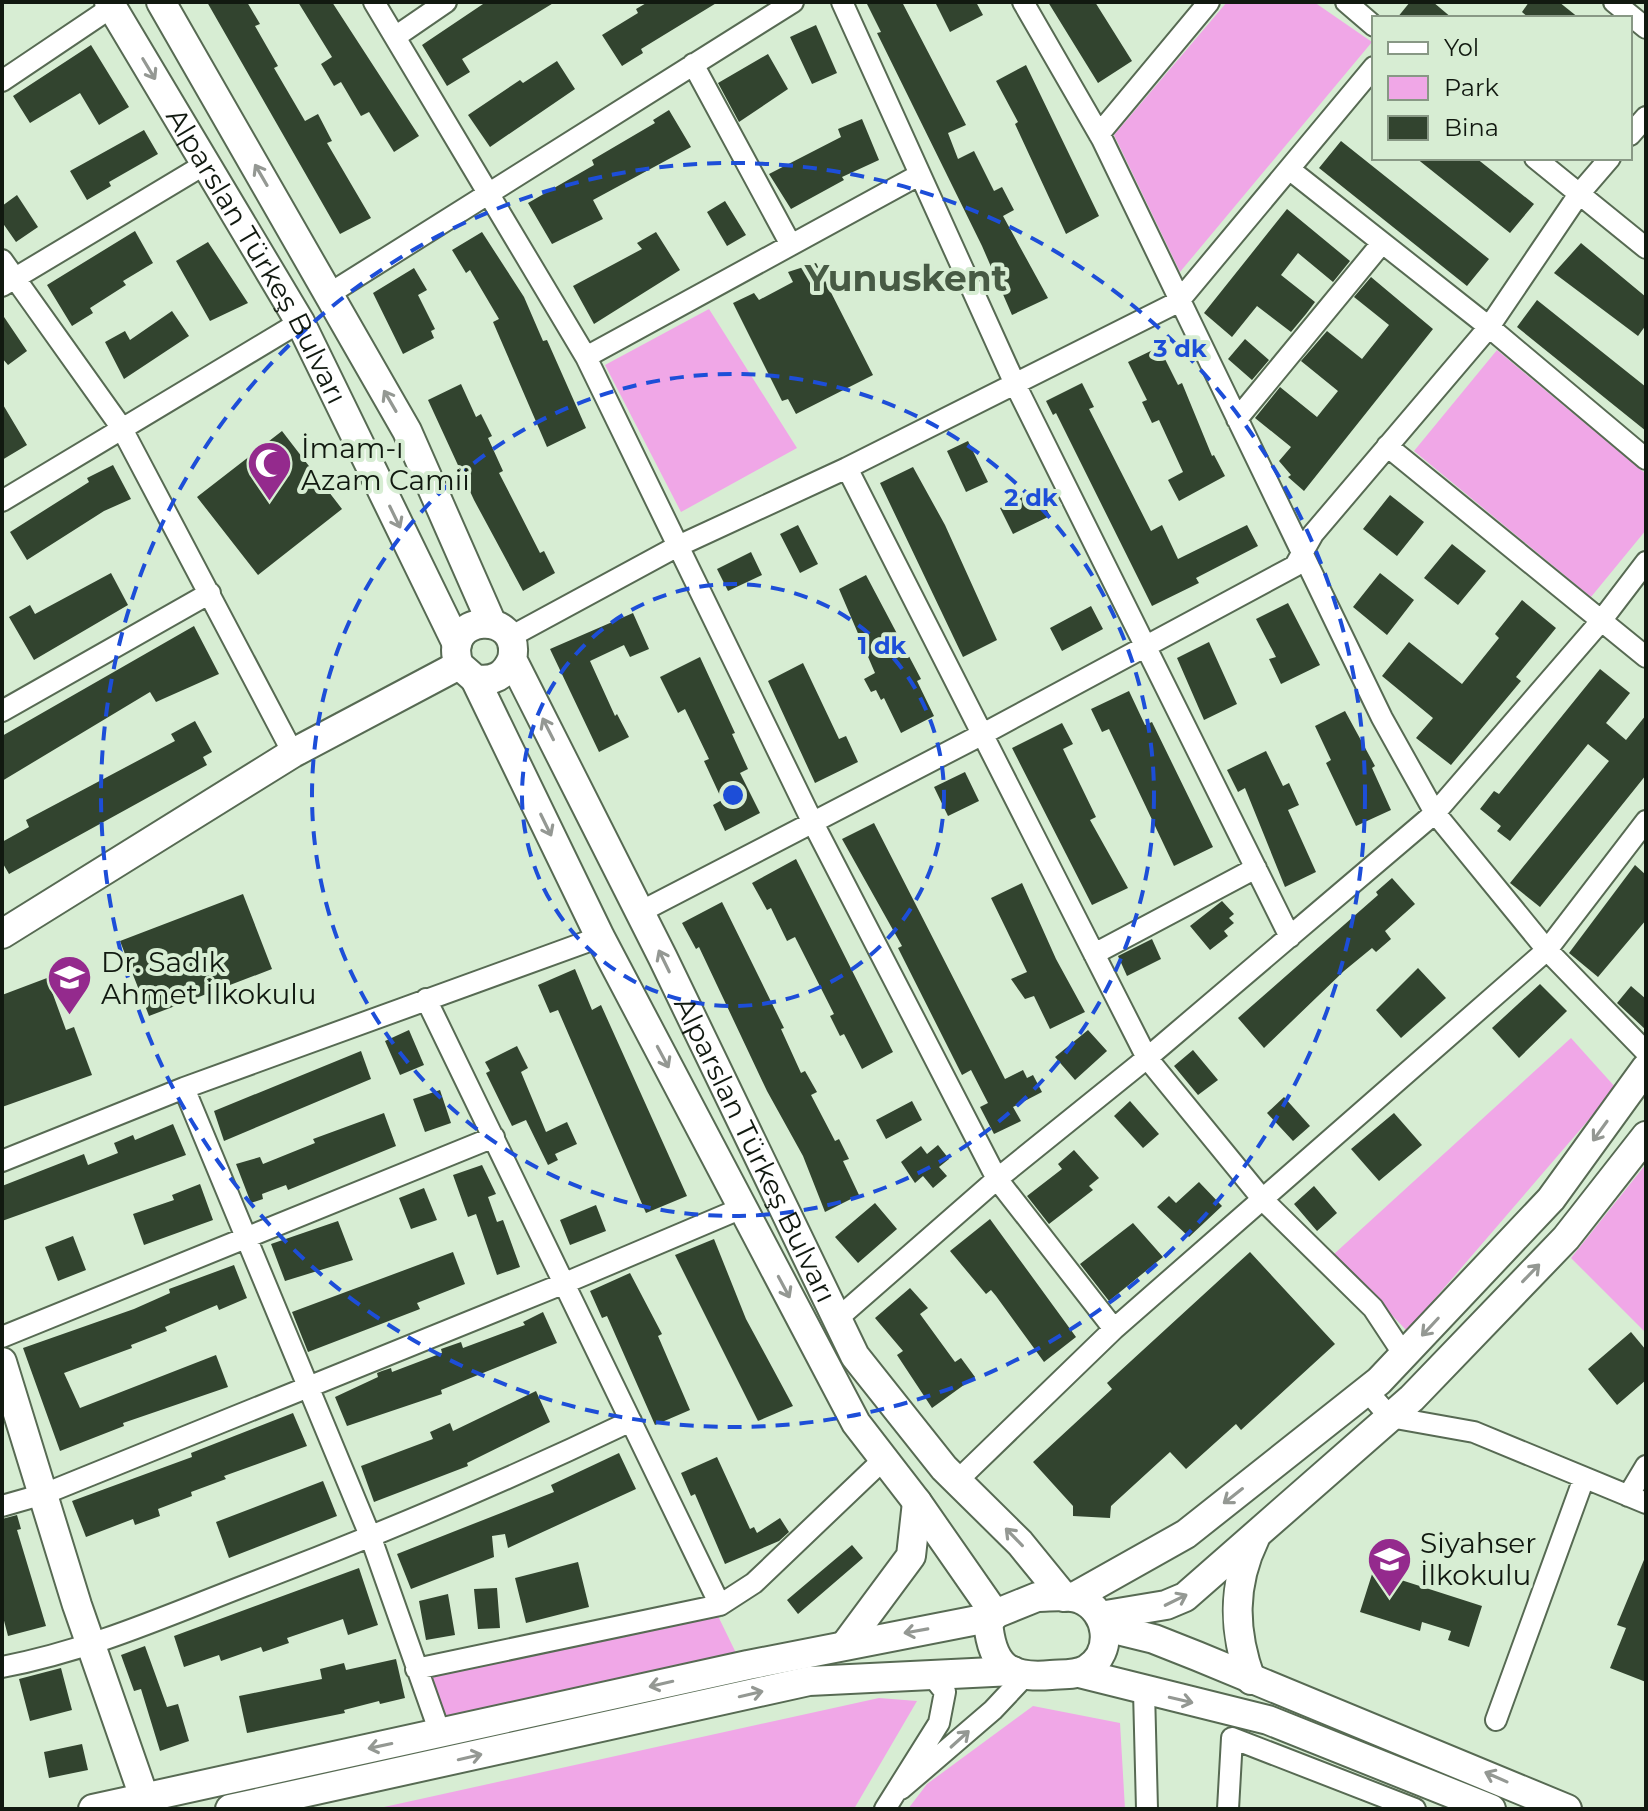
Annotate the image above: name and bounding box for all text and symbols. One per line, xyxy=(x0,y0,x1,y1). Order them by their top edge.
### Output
legend xyxy=(1372,16,1632,160)
text: Yol xyxy=(1444,33,1479,62)
one-way arrow xyxy=(142,57,158,80)
text: Park xyxy=(1444,73,1499,102)
street label: Alparslan Türkeş Bulvarı xyxy=(159,102,354,409)
text: Bina xyxy=(1444,113,1499,142)
one-way arrow xyxy=(253,163,268,187)
district label: Yunuskent xyxy=(804,256,1008,300)
text: 3 dk xyxy=(1152,334,1207,363)
one-way arrow xyxy=(382,389,397,413)
place label: İmam-ı Azam Camii xyxy=(301,431,470,497)
mosque icon: İmam-ı Azam Camii xyxy=(246,440,294,503)
text: 2 dk xyxy=(1004,483,1058,512)
one-way arrow xyxy=(388,505,403,529)
text: 1 dk xyxy=(858,631,907,660)
one-way arrow xyxy=(540,717,555,741)
centre of rings xyxy=(719,781,747,809)
one-way arrow xyxy=(539,813,554,837)
place label: Dr. Sadık Ahmet İlkokulu xyxy=(101,945,317,1011)
one-way arrow xyxy=(656,950,671,974)
school or university icon: Dr. Sadık Ahmet İlkokulu xyxy=(46,954,94,1017)
street label: Alparslan Türkeş Bulvarı xyxy=(667,991,843,1308)
one-way arrow xyxy=(655,1045,671,1068)
one-way arrow xyxy=(1592,1120,1609,1141)
one-way arrow xyxy=(1522,1263,1541,1283)
one-way arrow xyxy=(777,1275,793,1298)
one-way arrow xyxy=(1421,1317,1440,1337)
one-way arrow xyxy=(1223,1487,1244,1505)
place label: Siyahser İlkokulu xyxy=(1420,1526,1537,1592)
one-way arrow xyxy=(1004,1527,1023,1547)
school or university icon: Siyahser İlkokulu xyxy=(1365,1535,1413,1598)
one-way arrow xyxy=(1163,1592,1187,1607)
one-way arrow xyxy=(904,1624,929,1639)
one-way arrow xyxy=(649,1677,675,1692)
one-way arrow xyxy=(738,1686,764,1701)
one-way arrow xyxy=(1168,1693,1194,1708)
one-way arrow xyxy=(950,1731,970,1749)
one-way arrow xyxy=(368,1739,394,1754)
one-way arrow xyxy=(457,1749,482,1764)
one-way arrow xyxy=(1484,1769,1508,1784)

